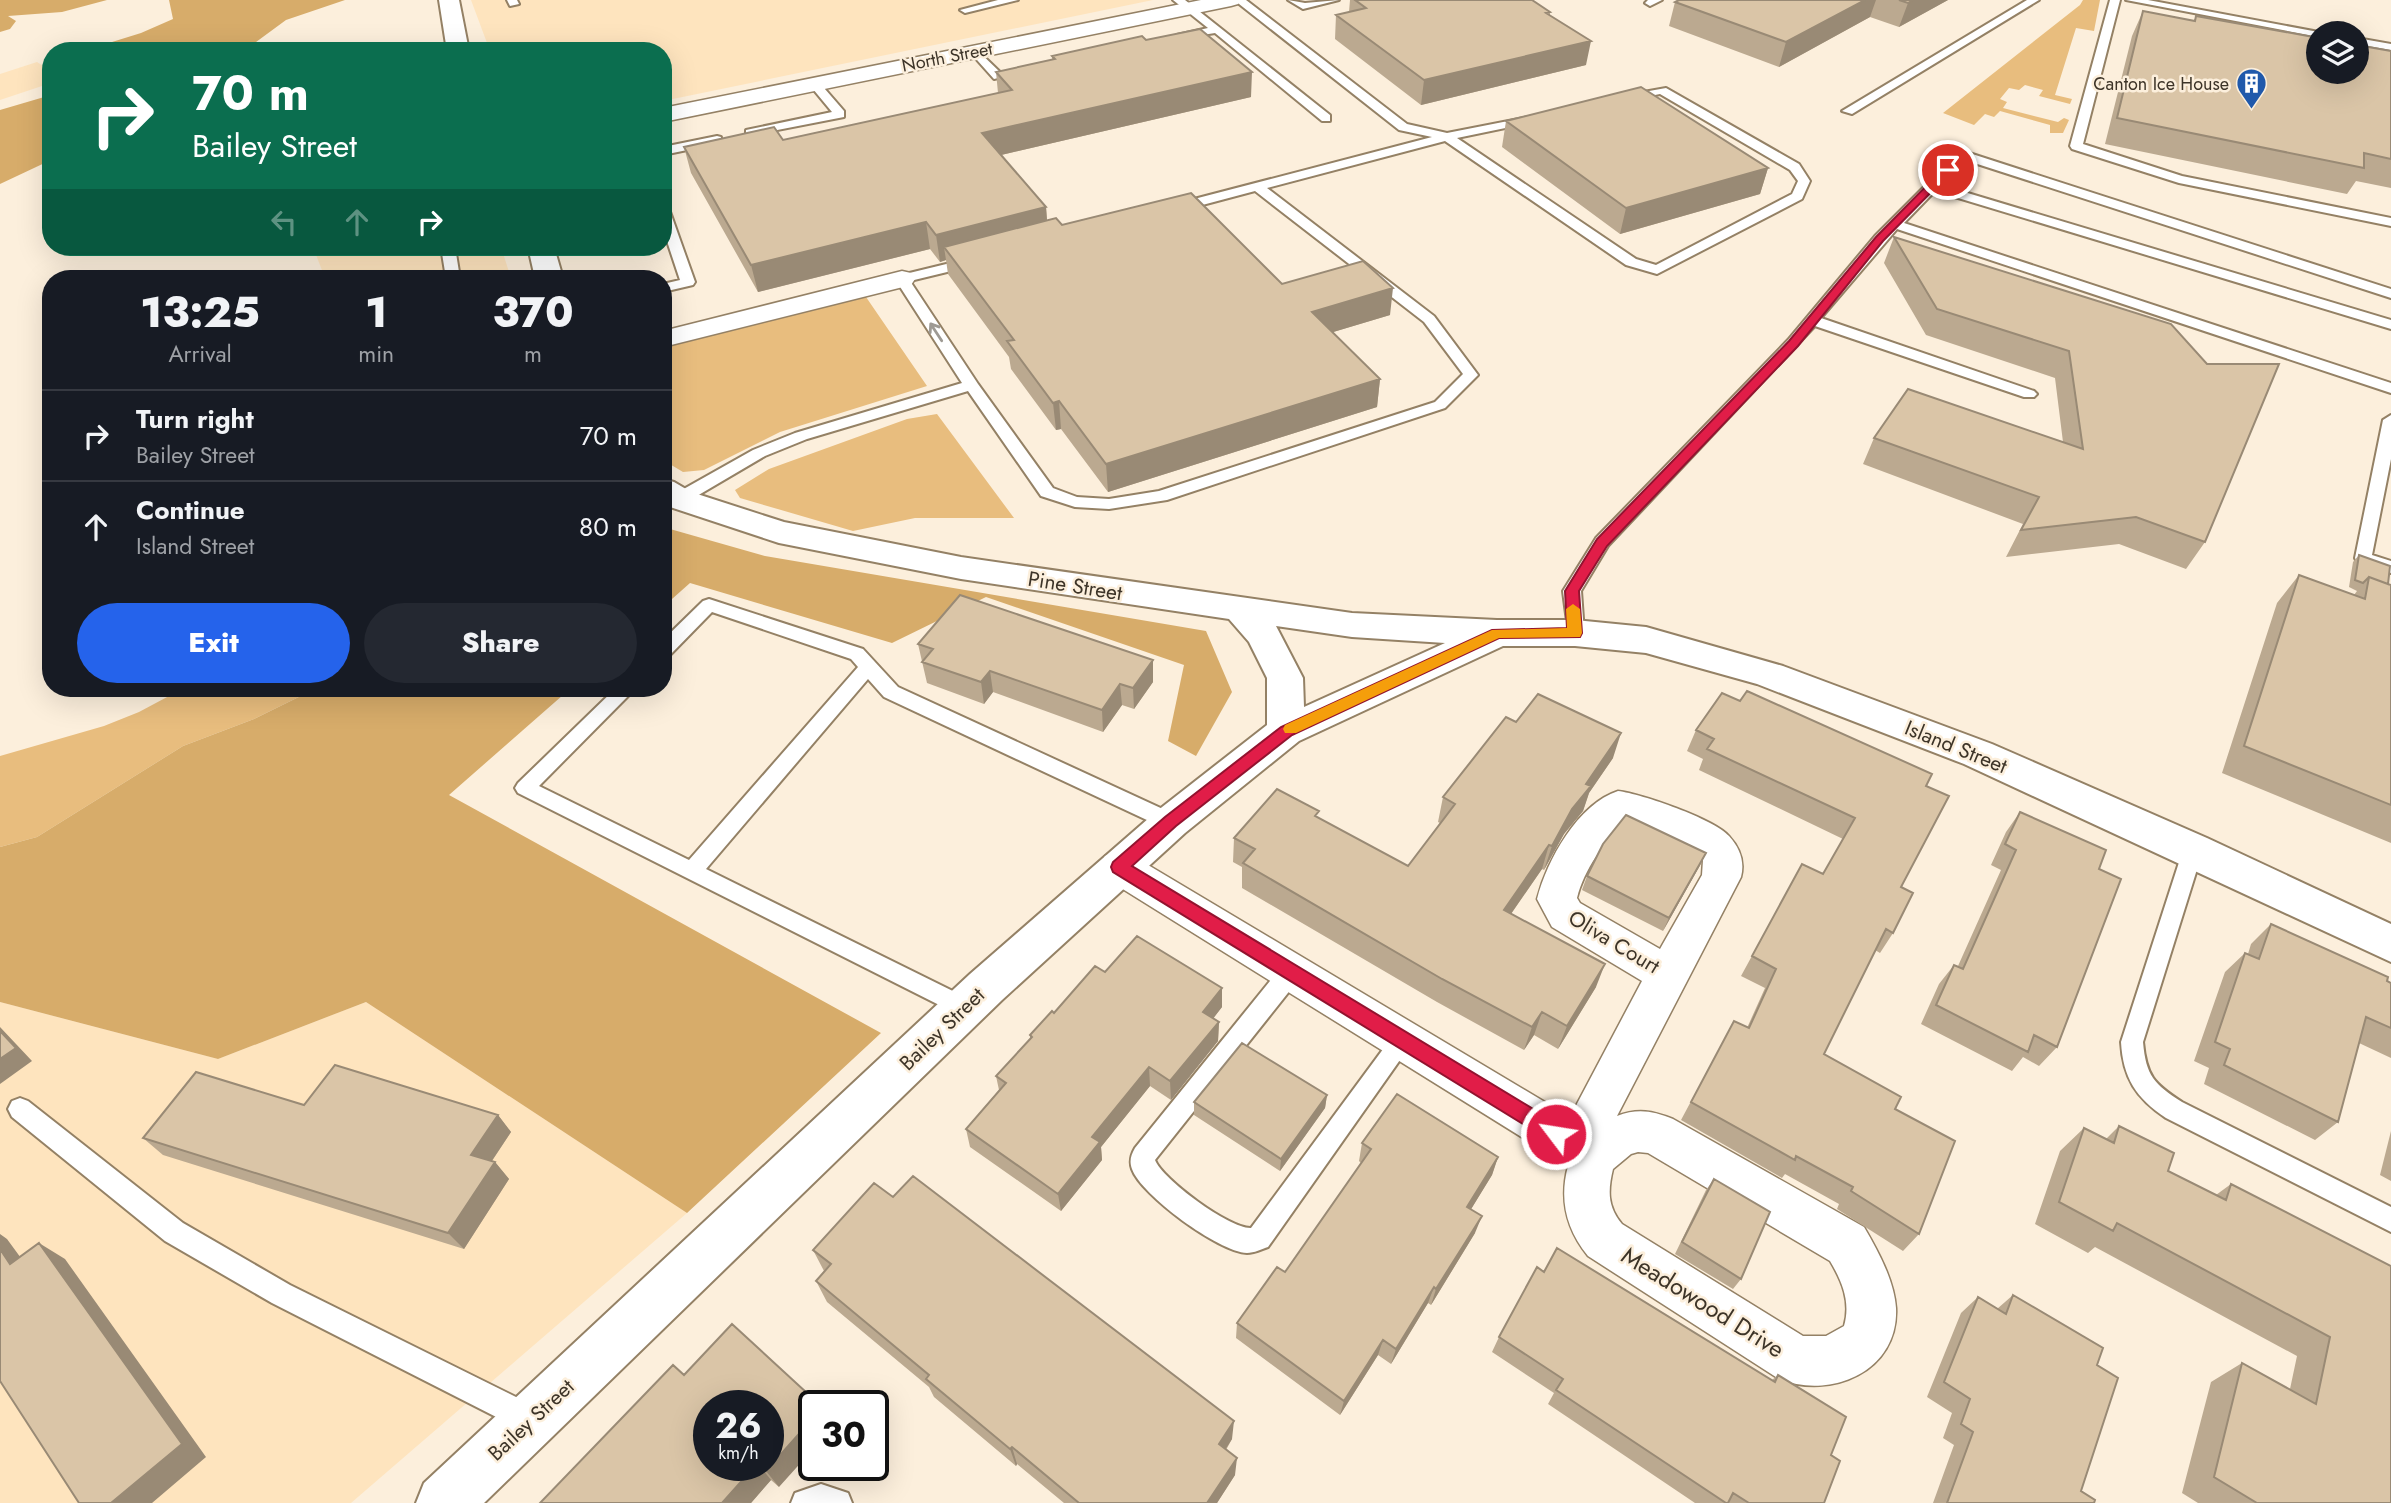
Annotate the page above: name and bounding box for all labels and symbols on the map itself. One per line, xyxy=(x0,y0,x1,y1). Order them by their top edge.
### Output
street label: North Street xyxy=(899,35,995,79)
building icon: Canton Ice House xyxy=(2235,67,2269,111)
place label: Canton Ice House xyxy=(2093,71,2229,97)
pin xyxy=(1918,140,1978,200)
one-way arrow xyxy=(929,323,943,343)
street label: Pine Street xyxy=(1026,564,1124,608)
street label: Island Street xyxy=(1900,713,2012,781)
street label: Oliva Court xyxy=(1563,903,1665,981)
street label: Bailey Street xyxy=(893,981,991,1077)
position arrow xyxy=(1519,1097,1593,1171)
street label: Meadowood Drive xyxy=(1615,1238,1791,1366)
street label: Bailey Street xyxy=(481,1372,581,1468)
speed limit sign: 30 xyxy=(798,1390,889,1481)

